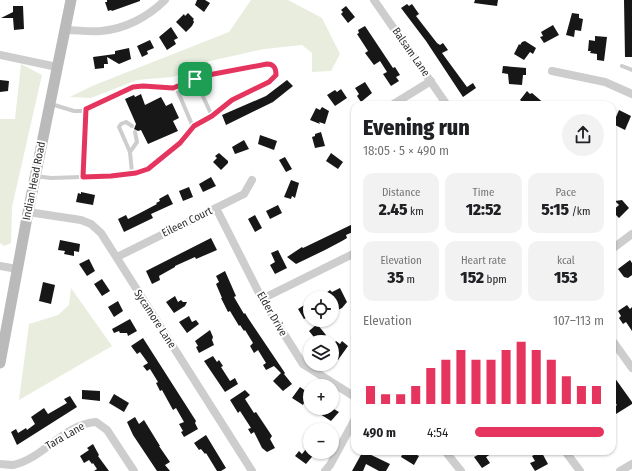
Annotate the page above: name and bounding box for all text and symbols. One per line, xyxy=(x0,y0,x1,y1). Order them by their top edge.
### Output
street label: Balsam Lane xyxy=(389,25,433,79)
pin xyxy=(178,62,212,96)
icon: arrive xyxy=(184,68,206,90)
text: Evening run xyxy=(363,114,470,141)
button: share xyxy=(562,114,604,156)
street label: Indian Head Road xyxy=(20,141,48,221)
text: 18:05 · 5 × 490 m xyxy=(363,143,449,158)
text: Distance xyxy=(382,186,420,199)
text: Time xyxy=(473,186,494,199)
text: Pace xyxy=(556,186,576,199)
text: 2.45 xyxy=(379,199,408,220)
text: 12:52 xyxy=(466,199,501,220)
text: 5:15 xyxy=(541,199,569,220)
street label: Eileen Court xyxy=(160,204,215,240)
text: km xyxy=(408,205,424,218)
text: /km xyxy=(569,205,590,218)
text: Elevation xyxy=(380,254,422,267)
text: Heart rate xyxy=(461,254,506,267)
text: kcal xyxy=(557,254,575,267)
text: 35 xyxy=(387,267,404,288)
text: 152 xyxy=(460,267,484,288)
text: 153 xyxy=(554,267,578,288)
text: m xyxy=(404,273,415,286)
text: bpm xyxy=(484,273,507,286)
street label: Sycamore Lane xyxy=(131,287,179,351)
street label: Elder Drive xyxy=(254,290,290,338)
map controls xyxy=(303,291,339,459)
button: locate xyxy=(303,291,339,327)
text: Elevation xyxy=(363,313,412,328)
text: 107–113 m xyxy=(553,313,604,328)
button: layers xyxy=(303,335,339,371)
button: + xyxy=(303,379,339,415)
street label: Tara Lane xyxy=(43,420,87,452)
button: − xyxy=(303,423,339,459)
text: 490 m xyxy=(363,425,396,440)
text: 4:54 xyxy=(427,425,448,440)

